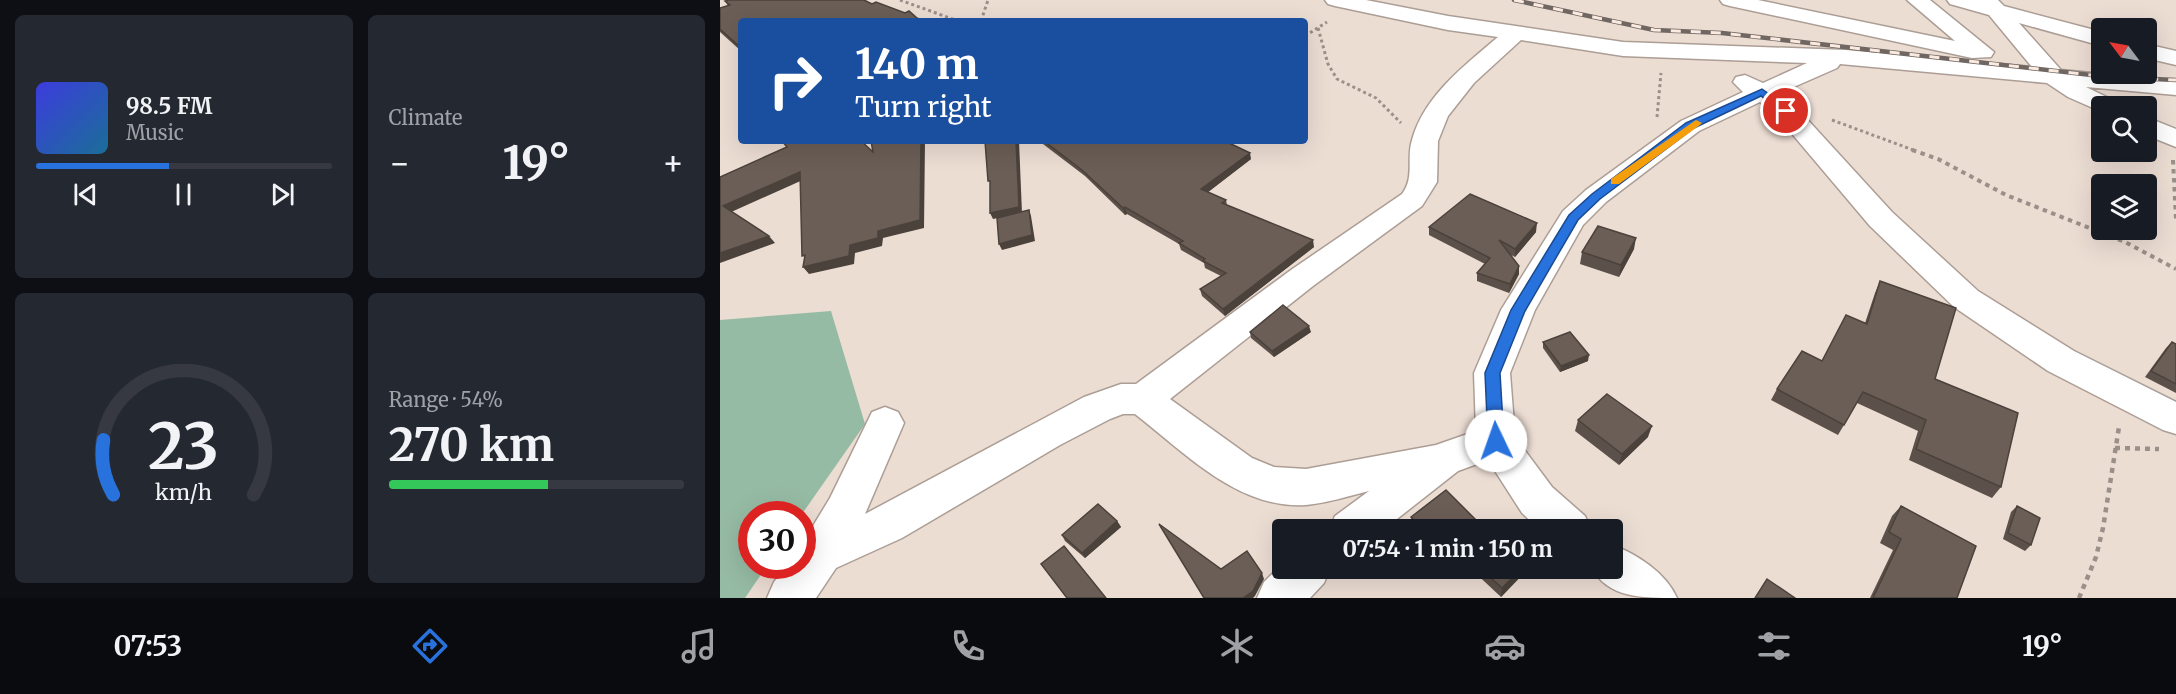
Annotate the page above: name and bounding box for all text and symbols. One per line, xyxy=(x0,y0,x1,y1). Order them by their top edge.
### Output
north arrow xyxy=(2091,18,2157,84)
map controls xyxy=(2091,18,2157,240)
text: 140 m xyxy=(855,38,978,90)
icon: right xyxy=(756,42,834,120)
pin xyxy=(1760,85,1811,136)
text: Turn right xyxy=(855,90,992,124)
text: 98.5 FM xyxy=(126,92,212,120)
icon: arrive xyxy=(1769,94,1802,127)
button: search xyxy=(2091,96,2157,162)
text: Climate xyxy=(389,105,463,130)
text: Music xyxy=(126,120,184,145)
text: 19° xyxy=(503,135,570,191)
text: − xyxy=(389,143,411,184)
text: + xyxy=(662,143,684,184)
button: layers xyxy=(2091,174,2157,240)
icon: previous xyxy=(69,178,102,211)
icon: pause xyxy=(167,178,200,211)
icon: next xyxy=(266,178,299,211)
text: Range · 54% xyxy=(389,387,503,412)
text: 23 xyxy=(148,408,219,486)
position arrow xyxy=(1464,409,1528,473)
text: 270 km xyxy=(389,417,554,473)
text: km/h xyxy=(155,479,212,506)
speed limit sign: 30 xyxy=(738,501,816,579)
text: 07:54 · 1 min · 150 m xyxy=(1342,535,1553,563)
icon: directions xyxy=(409,625,451,667)
icon: music xyxy=(678,625,720,667)
icon: phone xyxy=(947,625,989,667)
icon: climate xyxy=(1216,625,1258,667)
icon: car xyxy=(1484,625,1526,667)
icon: filters xyxy=(1753,625,1795,667)
text: 07:53 xyxy=(113,629,182,663)
text: 19° xyxy=(2022,629,2063,663)

